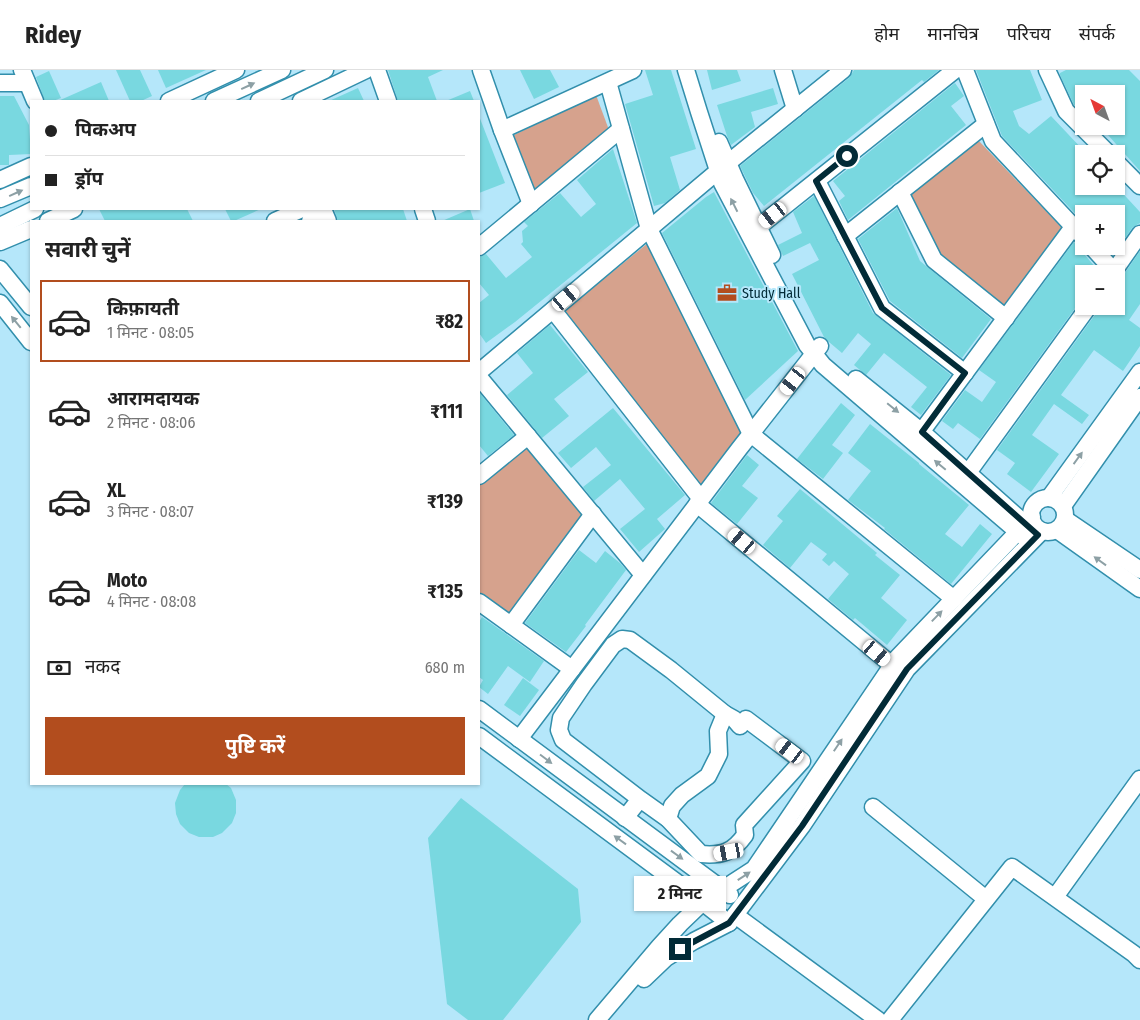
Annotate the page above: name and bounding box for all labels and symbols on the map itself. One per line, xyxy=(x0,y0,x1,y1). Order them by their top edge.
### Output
one-way arrow xyxy=(241,81,255,89)
north arrow xyxy=(1075,85,1125,135)
route start xyxy=(836,145,858,167)
one-way arrow xyxy=(9,188,23,196)
one-way arrow xyxy=(730,198,738,212)
car xyxy=(756,200,789,230)
office icon: Study Hall xyxy=(716,282,738,304)
car xyxy=(549,283,582,313)
place label: Study Hall xyxy=(742,285,801,302)
one-way arrow xyxy=(10,316,21,329)
car xyxy=(777,365,808,397)
one-way arrow xyxy=(886,403,899,414)
one-way arrow xyxy=(1073,451,1083,465)
one-way arrow xyxy=(933,460,946,471)
car xyxy=(725,526,758,556)
one-way arrow xyxy=(1094,555,1107,566)
one-way arrow xyxy=(931,611,943,623)
car xyxy=(860,638,893,668)
car xyxy=(773,736,806,766)
one-way arrow xyxy=(833,738,843,751)
one-way arrow xyxy=(539,754,553,764)
one-way arrow xyxy=(614,835,627,846)
car xyxy=(712,842,745,862)
one-way arrow xyxy=(670,850,683,861)
one-way arrow xyxy=(737,871,750,880)
callout: 2 मिनट xyxy=(634,876,726,912)
route end xyxy=(669,938,691,960)

